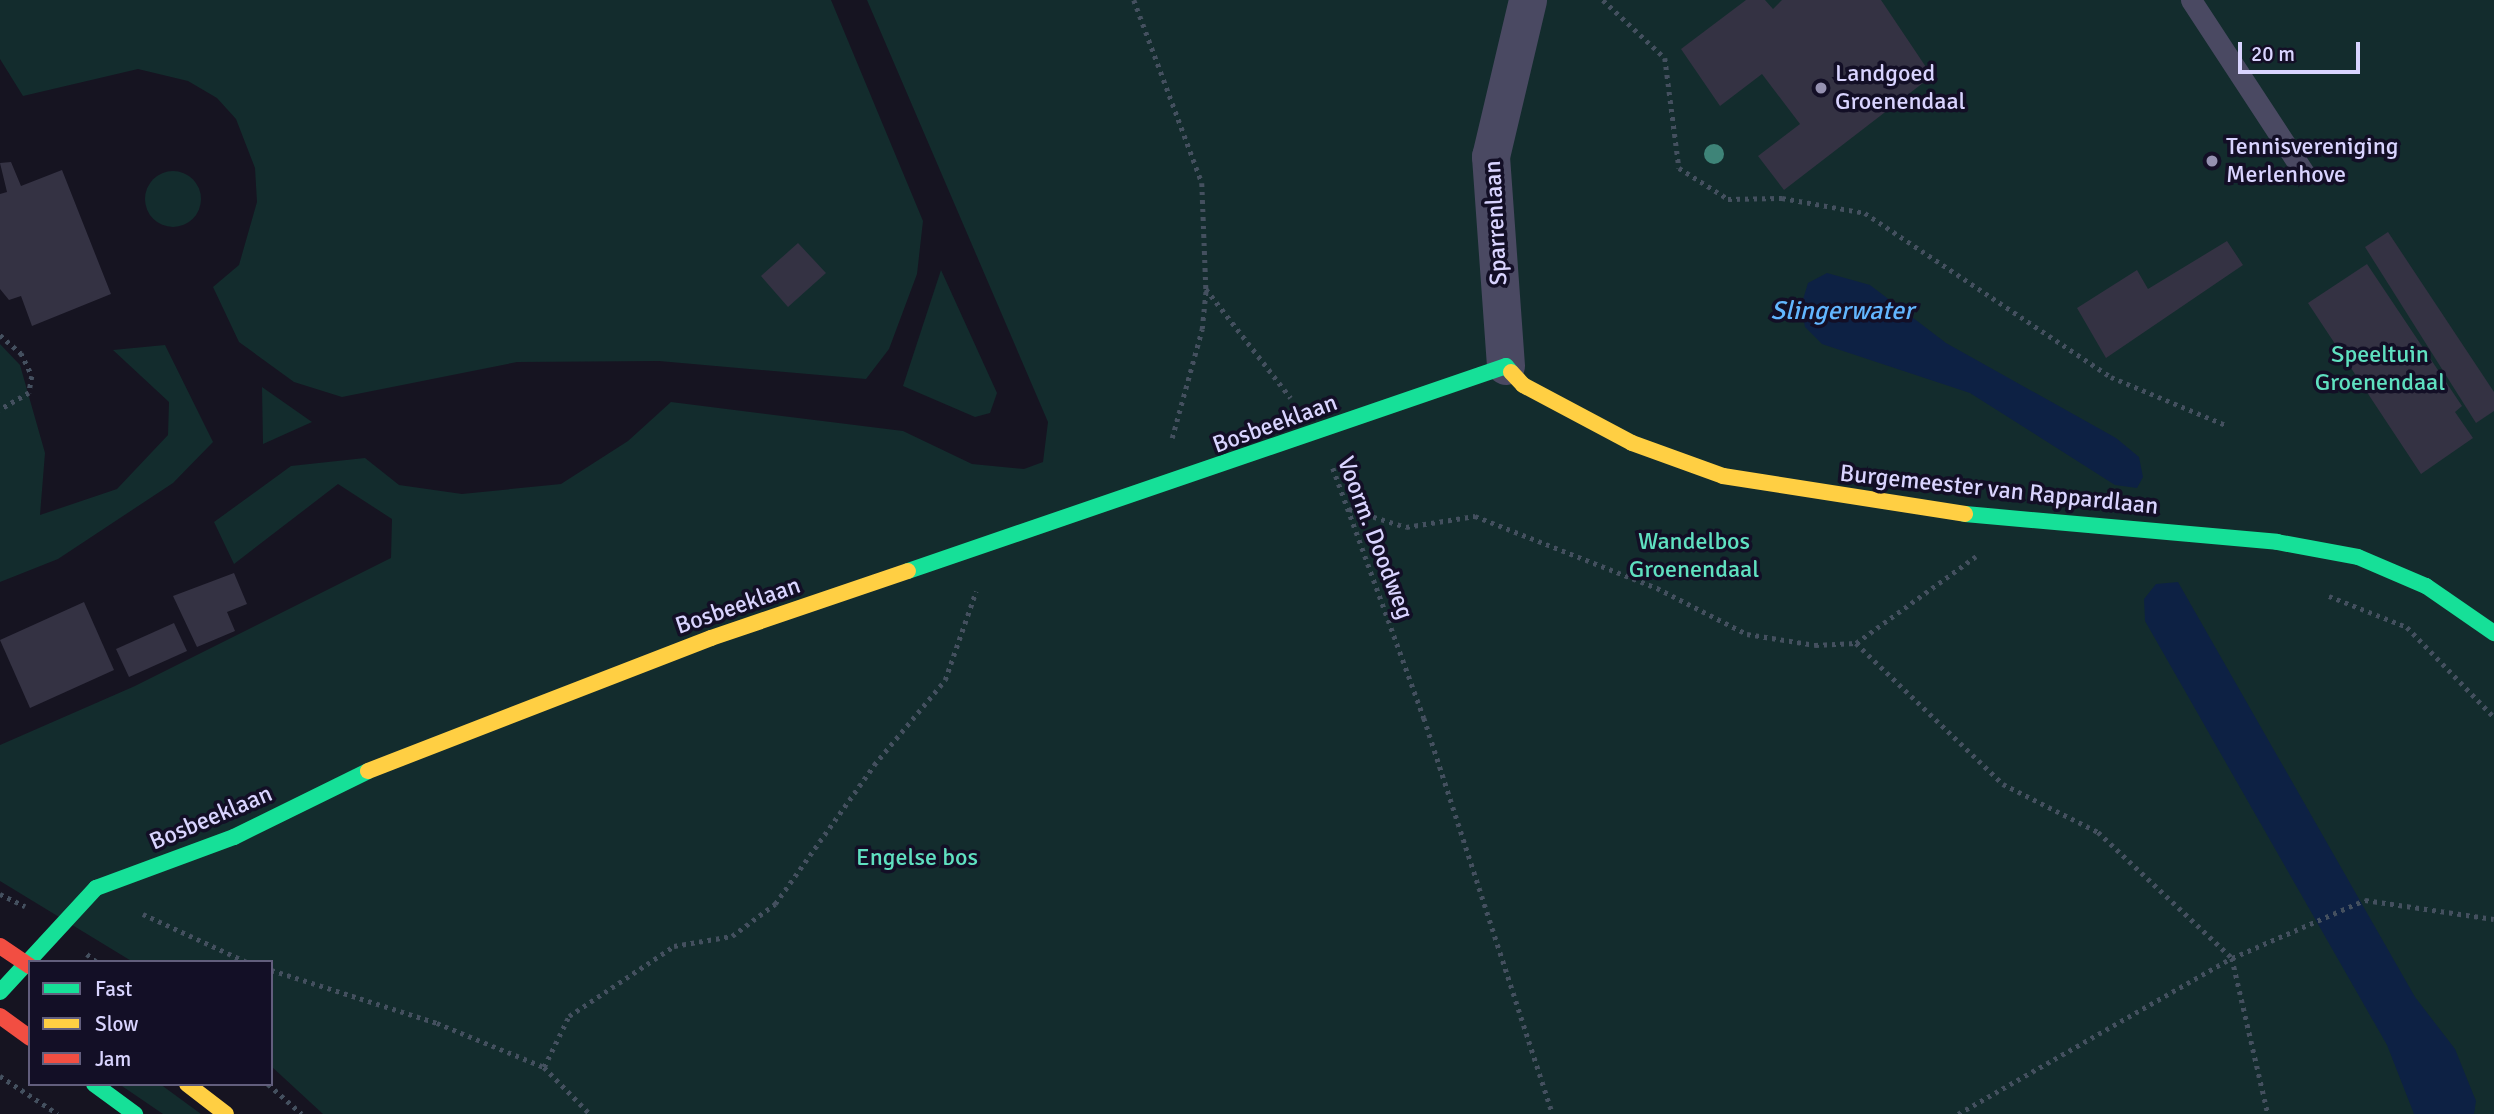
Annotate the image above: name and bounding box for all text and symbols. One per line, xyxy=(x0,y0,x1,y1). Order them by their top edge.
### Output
scale bar xyxy=(2242,28,2364,72)
text: 20 m xyxy=(2251,41,2295,67)
place label: Landgoed Groenendaal xyxy=(1835,60,1966,116)
marker: Landgoed Groenendaal xyxy=(1813,80,1829,96)
place label: Tennisvereniging Merlenhove xyxy=(2226,133,2398,189)
marker: Tennisvereniging Merlenhove xyxy=(2204,153,2220,169)
street label: Sparrenlaan xyxy=(1478,160,1514,286)
water label: Slingerwater xyxy=(1771,296,1913,328)
park label: Speeltuin Groenendaal xyxy=(2315,341,2445,397)
street label: Bosbeeklaan xyxy=(1209,388,1341,460)
street label: Voorm. Doodweg xyxy=(1331,453,1419,623)
street label: Burgemeester van Rappardlaan xyxy=(1838,459,2160,521)
park label: Wandelbos Groenendaal xyxy=(1629,528,1759,584)
street label: Bosbeeklaan xyxy=(672,571,804,641)
street label: Bosbeeklaan xyxy=(145,779,277,857)
park label: Engelse bos xyxy=(856,844,978,872)
legend xyxy=(28,960,273,1086)
text: Fast xyxy=(95,976,132,1002)
text: Slow xyxy=(95,1011,139,1037)
text: Jam xyxy=(95,1046,131,1072)

